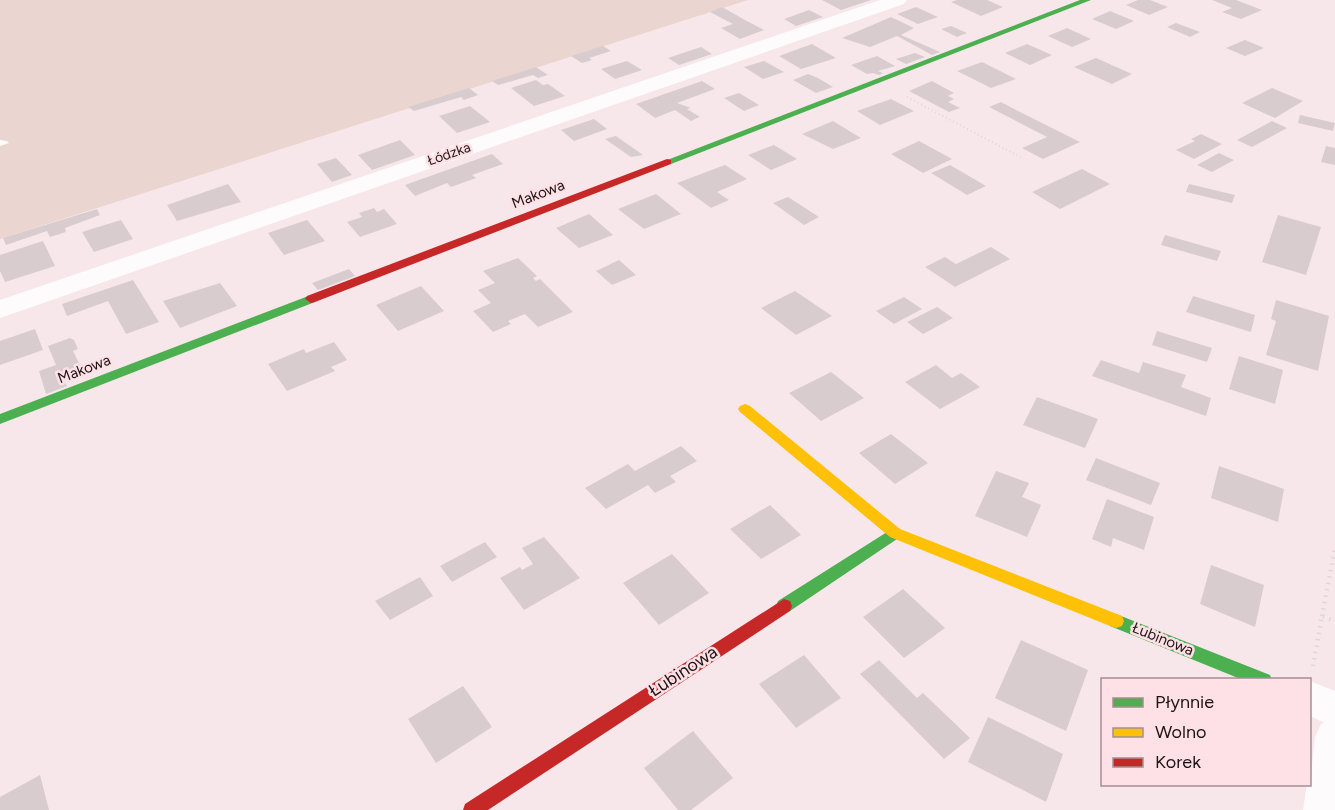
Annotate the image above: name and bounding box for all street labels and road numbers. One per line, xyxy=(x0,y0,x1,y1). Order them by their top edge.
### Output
street label: Łódzka xyxy=(425,139,473,169)
street label: Makowa xyxy=(509,176,567,212)
street label: Makowa xyxy=(55,351,113,387)
street label: Łubinowa xyxy=(1130,619,1196,659)
street label: Łubinowa xyxy=(645,641,721,701)

